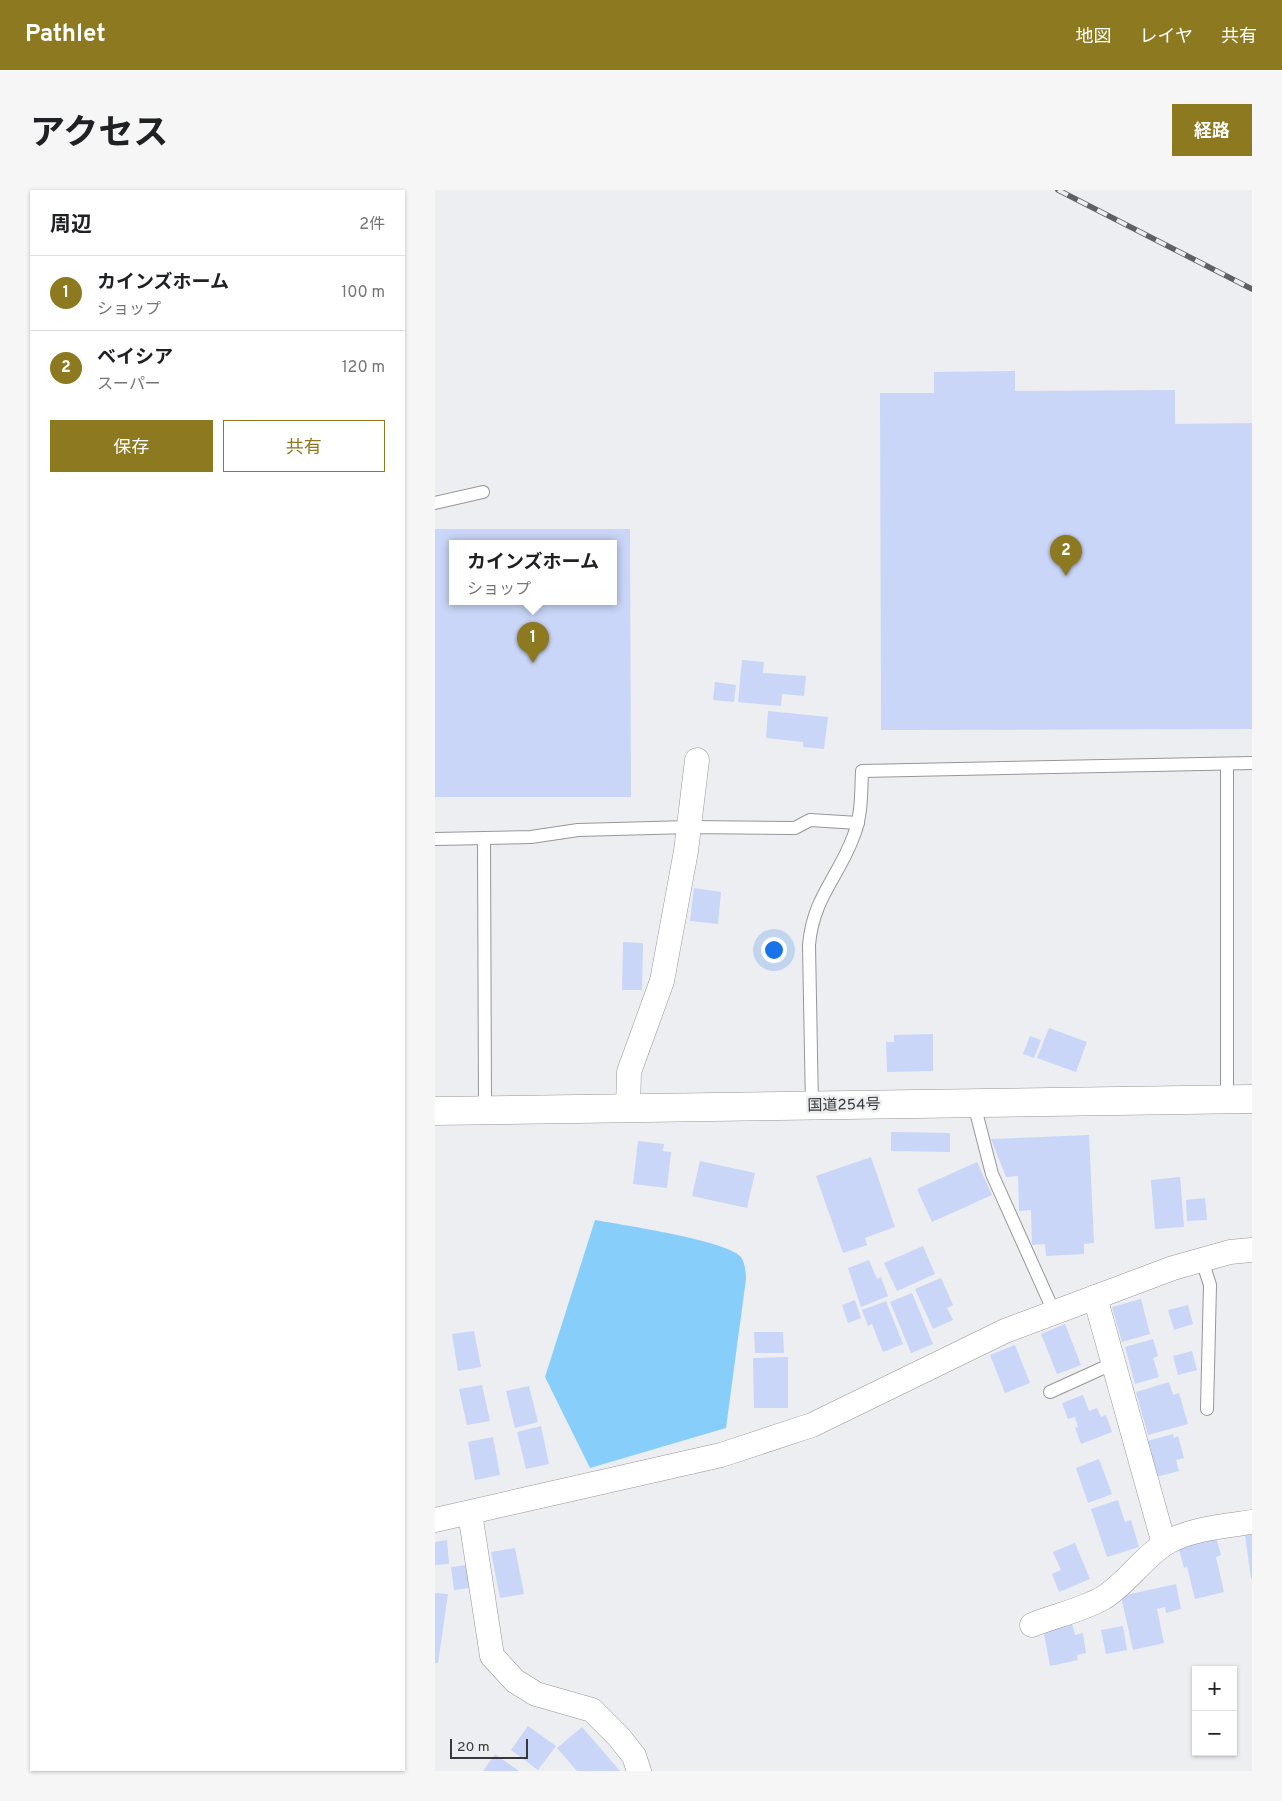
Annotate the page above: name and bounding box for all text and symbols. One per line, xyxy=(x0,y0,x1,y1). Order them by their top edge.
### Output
text: Pathlet xyxy=(25,20,106,50)
text: 地図 xyxy=(1076,26,1112,49)
text: レイヤ xyxy=(1140,26,1193,49)
text: 共有 xyxy=(1221,26,1257,49)
button: 経路 xyxy=(1172,104,1252,156)
text: アクセス xyxy=(30,113,168,157)
text: 周辺 xyxy=(50,212,92,239)
text: 2件 xyxy=(359,215,385,235)
text: カインズホーム xyxy=(97,271,229,295)
text: 1 xyxy=(63,283,69,303)
text: 100 m xyxy=(341,283,385,303)
text: ショップ xyxy=(97,300,161,320)
text: ベイシア xyxy=(97,346,173,370)
text: 2 xyxy=(61,358,71,378)
text: 120 m xyxy=(342,358,385,378)
text: スーパー xyxy=(97,375,161,395)
button: 保存 xyxy=(50,420,213,472)
button: 共有 xyxy=(223,420,385,472)
pin: 2 xyxy=(1050,535,1082,576)
popup xyxy=(449,540,617,605)
text: カインズホーム xyxy=(467,551,599,575)
text: ショップ xyxy=(467,580,531,600)
pin: 1 xyxy=(517,622,549,663)
your location xyxy=(761,937,787,963)
street label: 国道254号 xyxy=(807,1096,881,1116)
map controls xyxy=(1192,1666,1237,1756)
button: + xyxy=(1192,1666,1237,1711)
button: − xyxy=(1192,1711,1237,1756)
scale bar xyxy=(450,1736,527,1759)
text: 20 m xyxy=(457,1739,490,1756)

